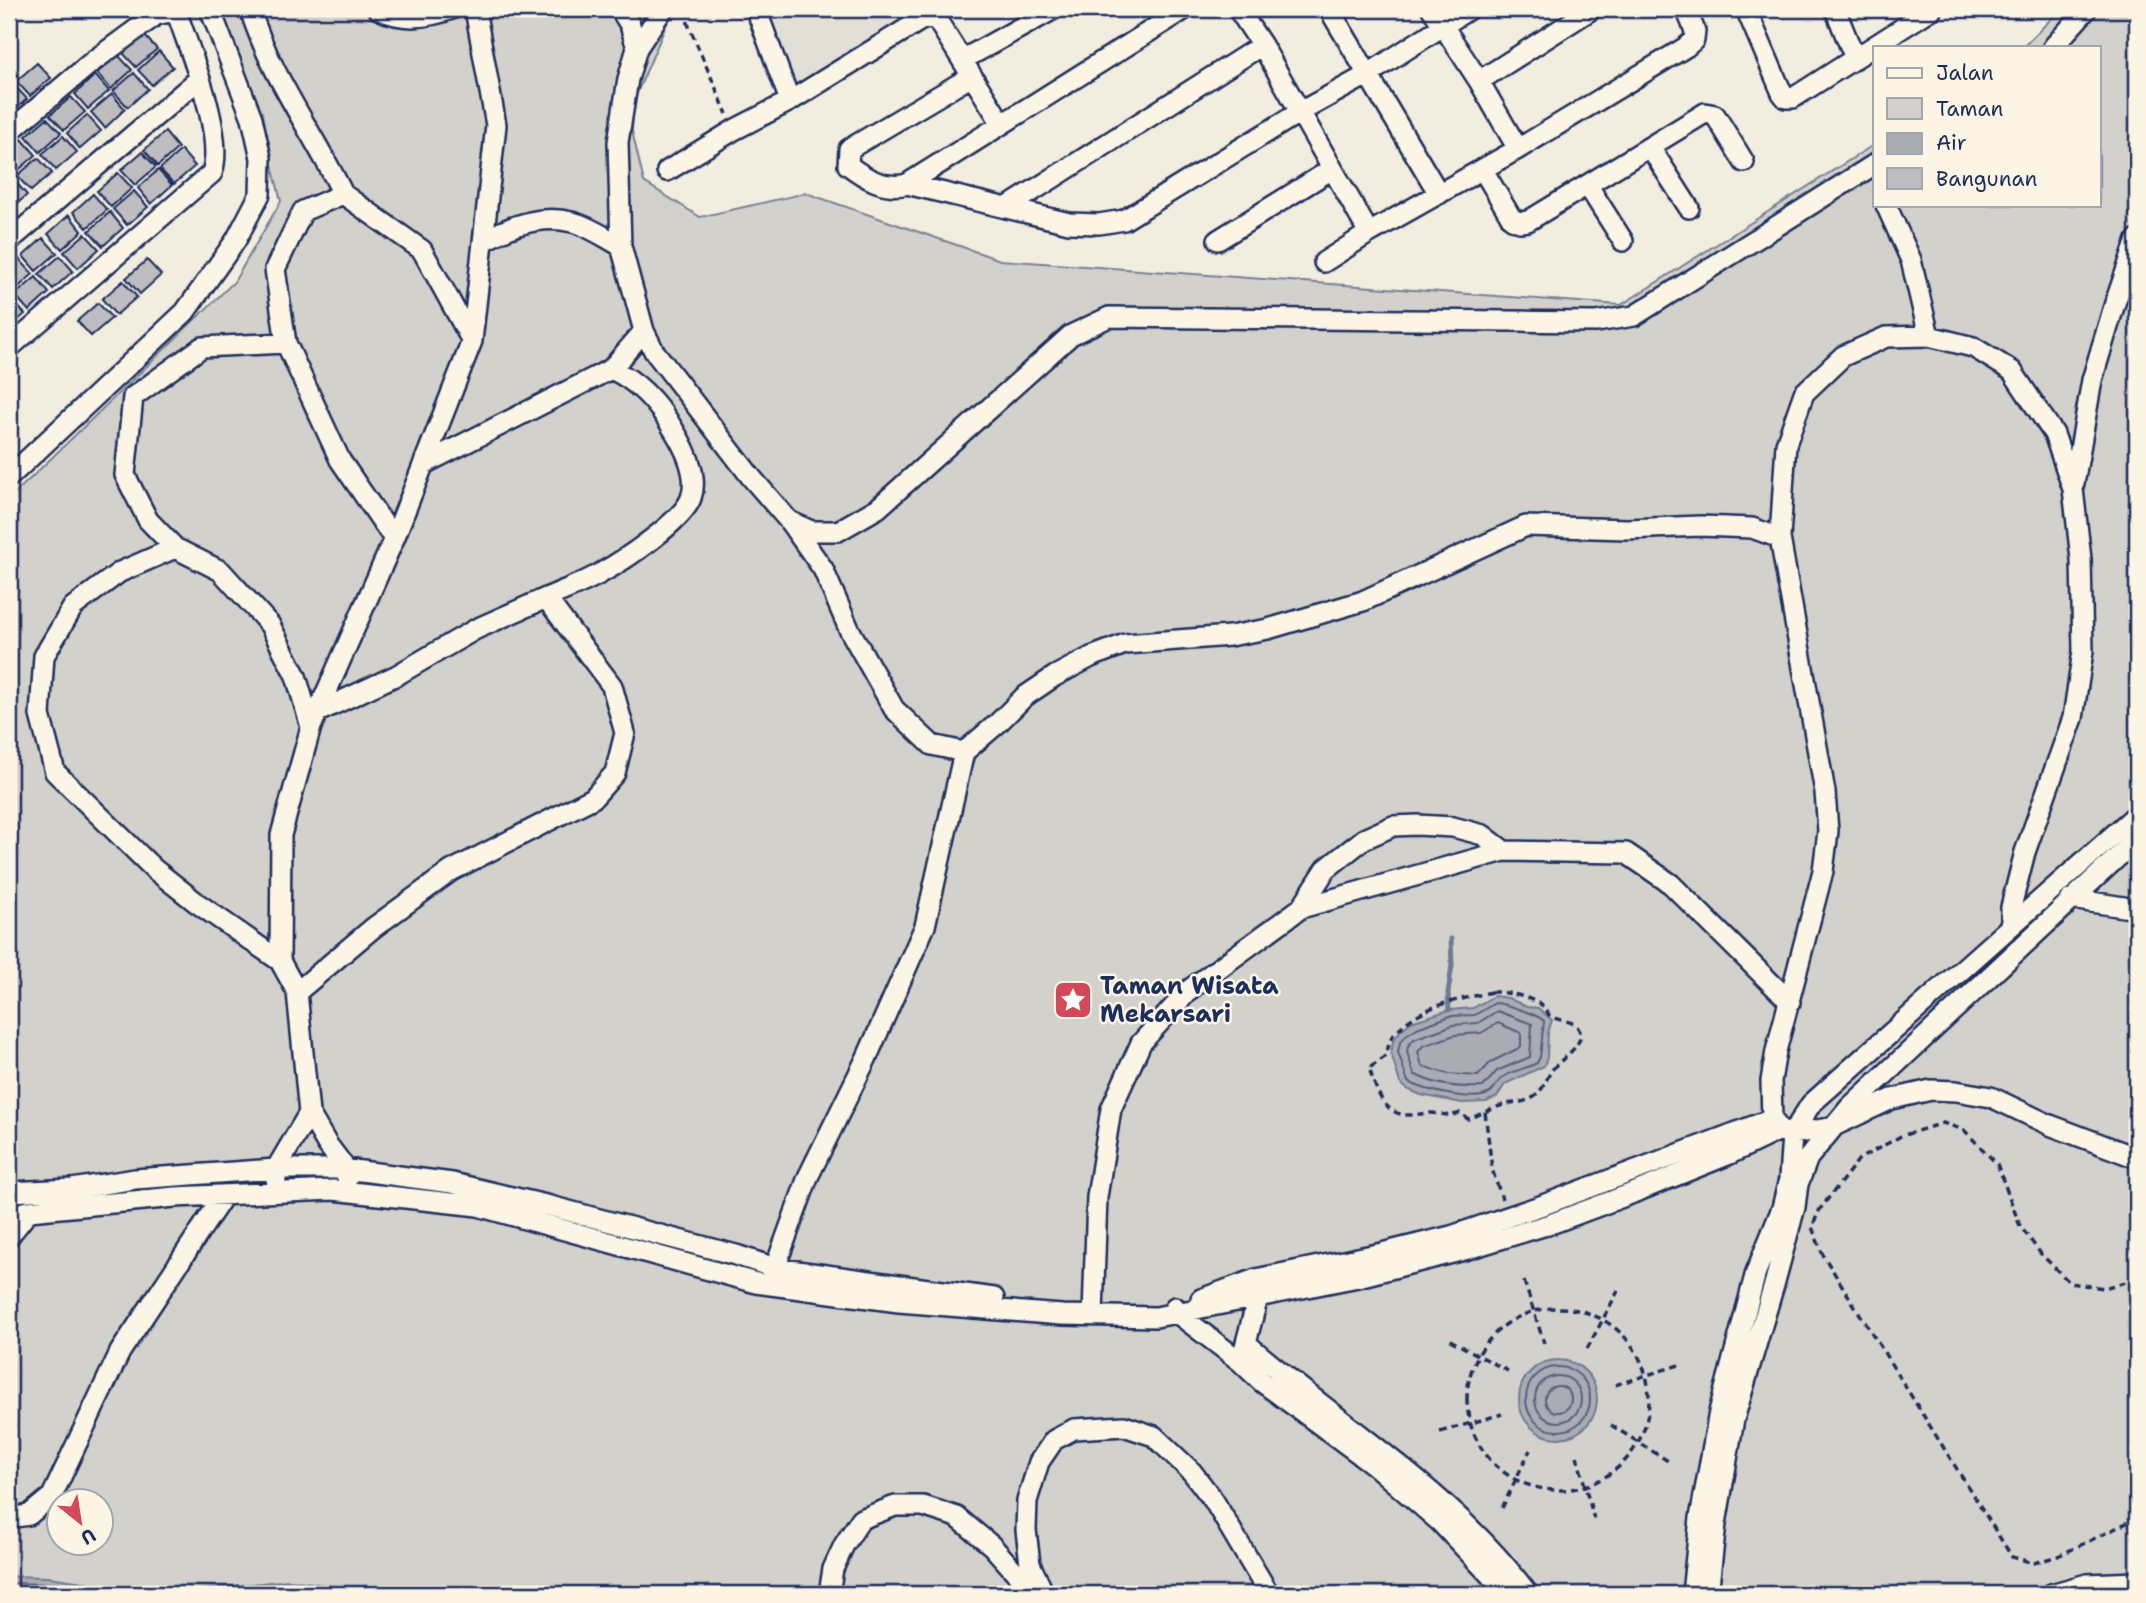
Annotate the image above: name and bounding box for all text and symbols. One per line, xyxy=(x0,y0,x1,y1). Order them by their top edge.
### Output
legend xyxy=(1873,46,2100,206)
text: Jalan xyxy=(1936,59,1994,87)
text: Taman xyxy=(1936,95,2004,123)
text: Air xyxy=(1936,129,1967,157)
text: Bangunan xyxy=(1936,165,2037,193)
place label: Taman Wisata Mekarsari xyxy=(1100,970,1279,1030)
place icon: Taman Wisata Mekarsari xyxy=(1052,979,1094,1021)
north arrow xyxy=(46,1488,116,1558)
text: U xyxy=(76,1522,100,1550)

